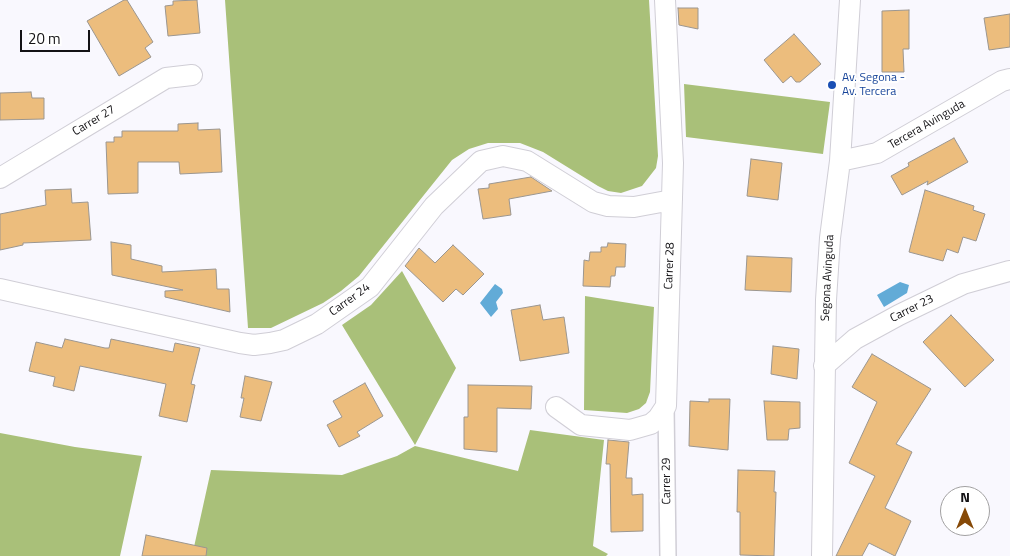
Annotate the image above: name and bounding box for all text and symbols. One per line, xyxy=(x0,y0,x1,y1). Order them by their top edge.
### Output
scale bar xyxy=(22,20,92,52)
text: 20 m xyxy=(28,27,61,50)
place label: Av. Segona - Av. Tercera xyxy=(842,71,905,99)
marker: Av. Segona - Av. Tercera xyxy=(826,79,838,91)
street label: Tercera Avinguda xyxy=(886,97,968,153)
street label: Carrer 27 xyxy=(70,103,118,139)
street label: Segona Avinguda xyxy=(819,234,837,322)
street label: Carrer 28 xyxy=(662,242,678,290)
street label: Carrer 24 xyxy=(327,280,373,320)
street label: Carrer 23 xyxy=(888,292,936,326)
street label: Carrer 29 xyxy=(659,457,675,505)
north arrow xyxy=(940,486,990,536)
text: N xyxy=(960,486,970,507)

